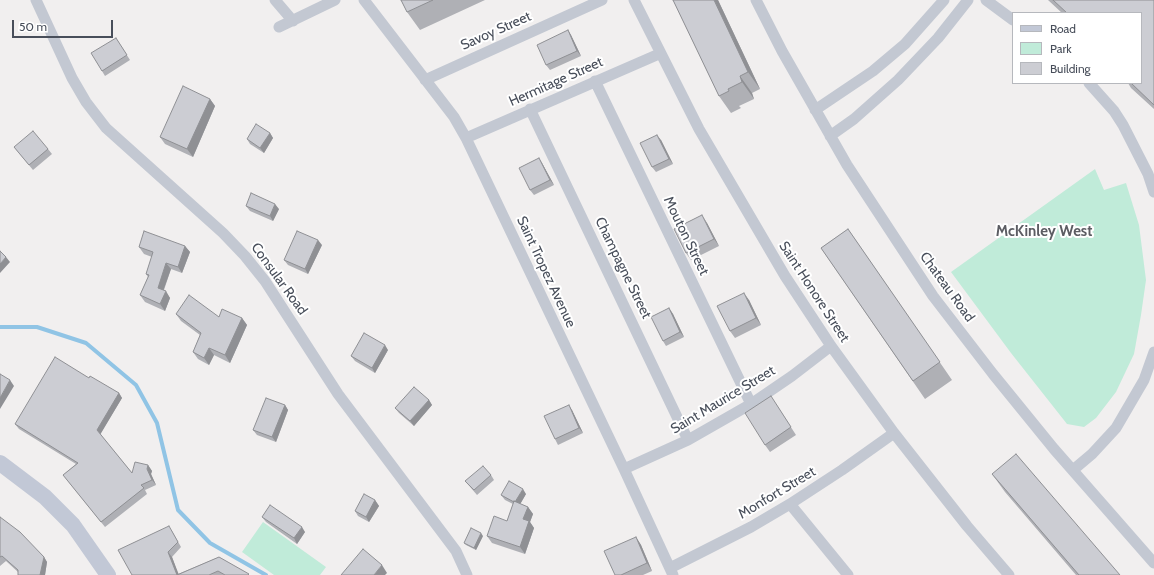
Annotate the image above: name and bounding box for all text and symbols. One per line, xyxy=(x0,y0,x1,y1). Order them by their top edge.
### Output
street label: Savoy Street xyxy=(458,8,534,54)
scale bar xyxy=(14,12,115,38)
legend xyxy=(1012,12,1142,84)
text: 50 m xyxy=(19,19,47,34)
text: Road xyxy=(1050,21,1076,36)
text: Park xyxy=(1050,41,1072,56)
street label: Hermitage Street xyxy=(506,54,606,110)
text: Building xyxy=(1050,61,1091,76)
street label: Mouton Street xyxy=(660,194,712,278)
street label: Saint Tropez Avenue xyxy=(513,214,579,330)
street label: Champagne Street xyxy=(591,215,655,321)
district label: McKinley West xyxy=(996,223,1092,241)
street label: Saint Honore Street xyxy=(775,238,853,346)
street label: Consular Road xyxy=(247,240,311,318)
street label: Chateau Road xyxy=(916,249,978,325)
street label: Saint Maurice Street xyxy=(668,362,778,438)
street label: Monfort Street xyxy=(735,463,819,523)

